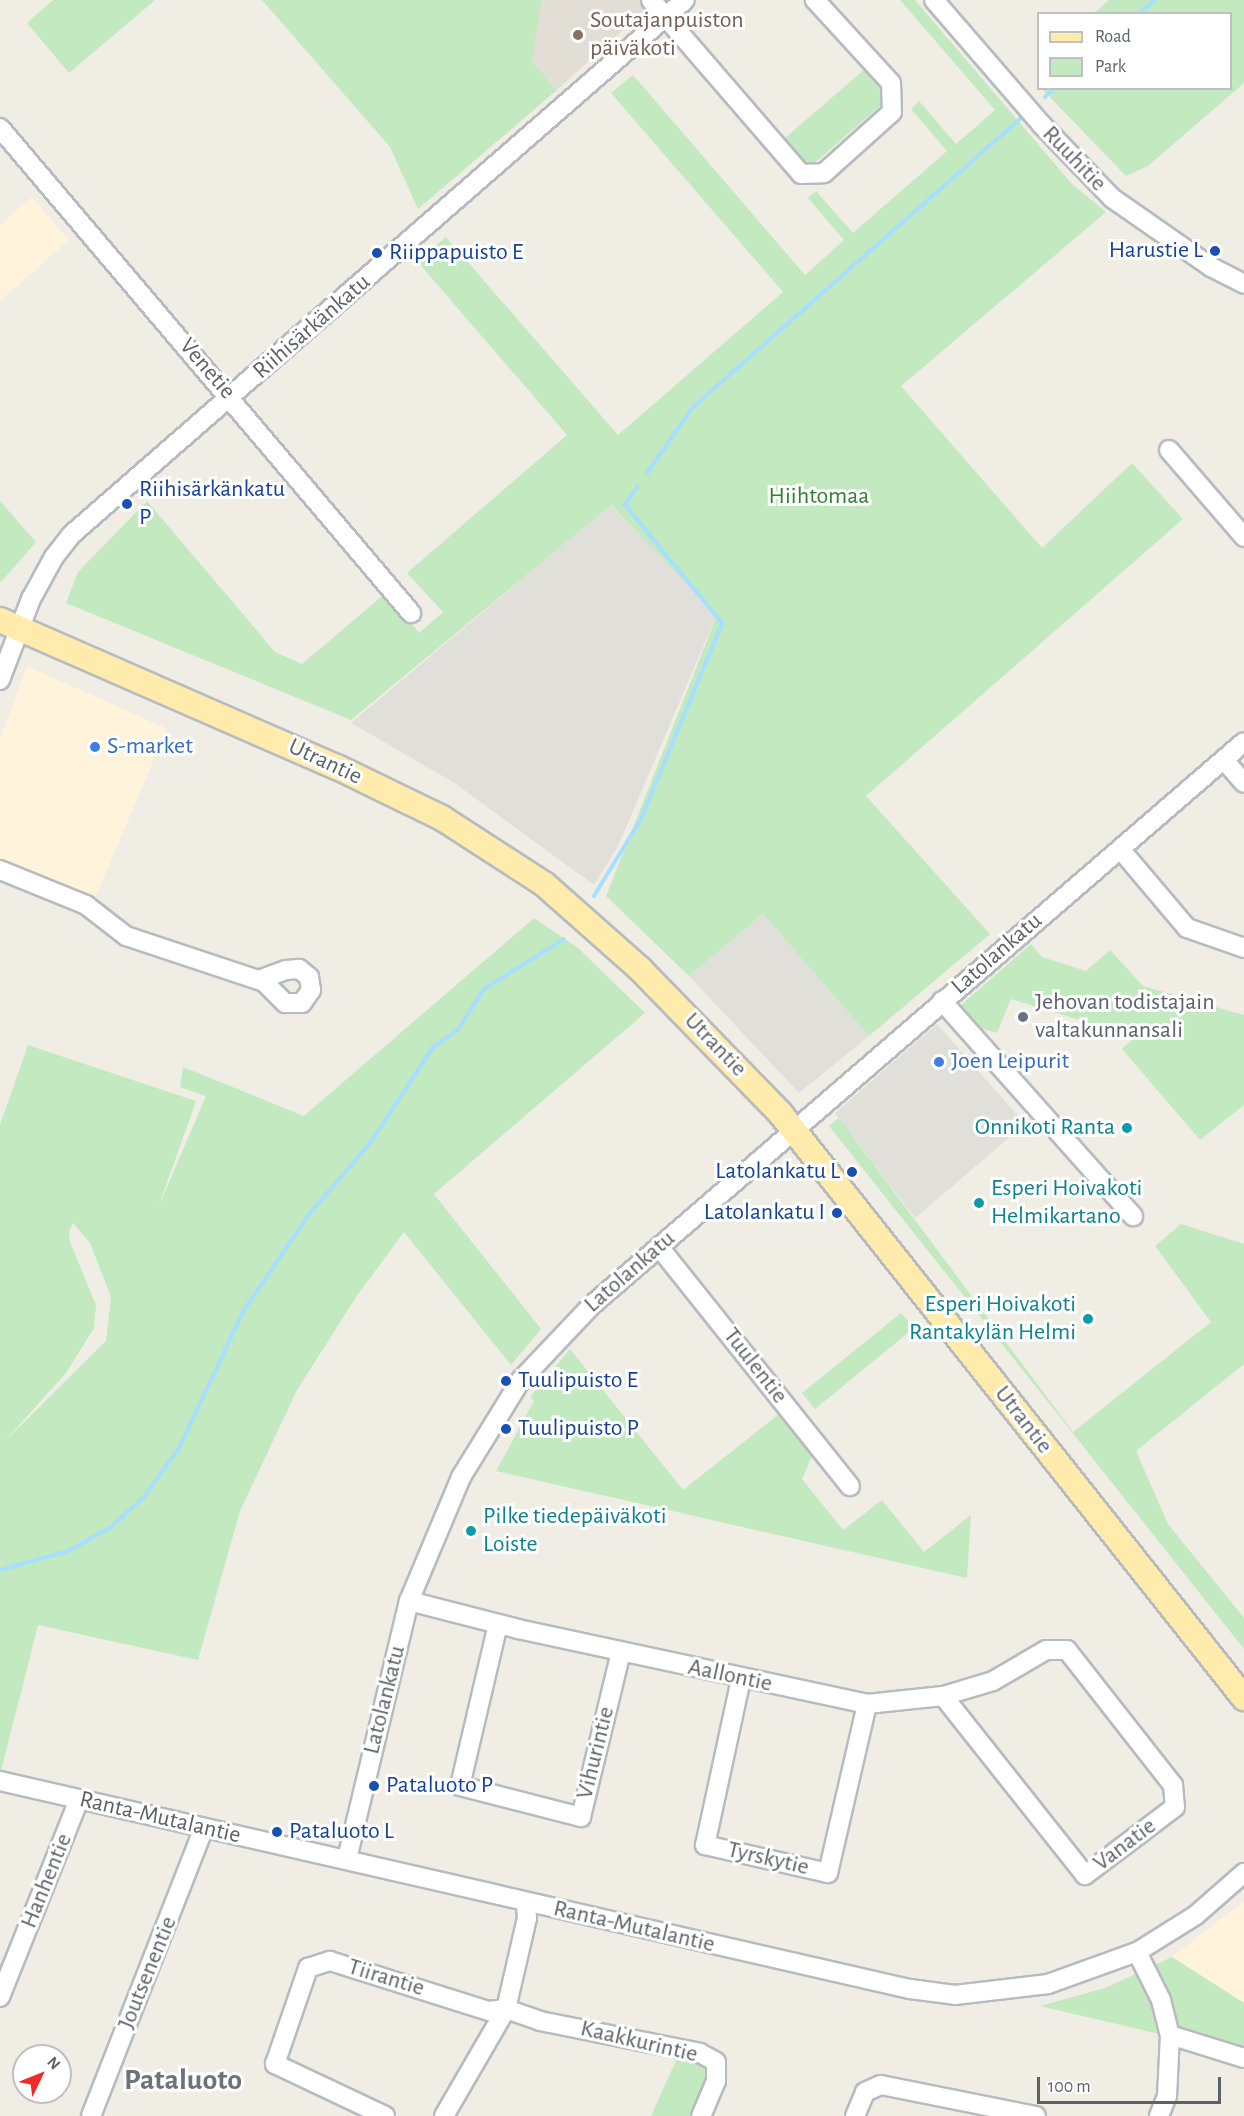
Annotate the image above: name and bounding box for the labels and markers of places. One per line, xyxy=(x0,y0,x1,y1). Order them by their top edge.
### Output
place label: Soutajanpuiston päiväkoti xyxy=(590,7,744,63)
marker: Soutajanpuiston päiväkoti xyxy=(571,28,585,42)
place label: Harustie L xyxy=(1109,237,1203,265)
place label: Riippapuisto E xyxy=(389,239,523,267)
marker: Harustie L xyxy=(1208,244,1222,258)
marker: Riippapuisto E xyxy=(370,246,384,260)
place label: Riihisärkänkatu P xyxy=(139,476,285,532)
marker: Riihisärkänkatu P xyxy=(120,497,134,511)
place label: S-market xyxy=(107,733,193,761)
marker: S-market xyxy=(88,740,102,754)
place label: Jehovan todistajain valtakunnansali xyxy=(1035,989,1215,1045)
marker: Jehovan todistajain valtakunnansali xyxy=(1016,1010,1030,1024)
place label: Joen Leipurit xyxy=(951,1048,1069,1076)
marker: Joen Leipurit xyxy=(932,1055,946,1069)
place label: Onnikoti Ranta xyxy=(975,1114,1115,1142)
marker: Onnikoti Ranta xyxy=(1120,1121,1134,1135)
place label: Latolankatu L xyxy=(715,1158,840,1186)
marker: Latolankatu L xyxy=(845,1165,859,1179)
place label: Esperi Hoivakoti Helmikartano xyxy=(991,1175,1142,1231)
marker: Esperi Hoivakoti Helmikartano xyxy=(972,1196,986,1210)
place label: Latolankatu I xyxy=(704,1199,825,1227)
marker: Latolankatu I xyxy=(830,1206,844,1220)
place label: Esperi Hoivakoti Rantakylän Helmi xyxy=(909,1291,1076,1347)
marker: Esperi Hoivakoti Rantakylän Helmi xyxy=(1081,1312,1095,1326)
place label: Tuulipuisto E xyxy=(518,1367,638,1395)
marker: Tuulipuisto E xyxy=(499,1374,513,1388)
place label: Tuulipuisto P xyxy=(518,1415,639,1443)
marker: Tuulipuisto P xyxy=(499,1422,513,1436)
place label: Pilke tiedepäiväkoti Loiste xyxy=(483,1503,667,1559)
marker: Pilke tiedepäiväkoti Loiste xyxy=(464,1524,478,1538)
place label: Pataluoto P xyxy=(386,1772,493,1800)
marker: Pataluoto P xyxy=(367,1779,381,1793)
place label: Pataluoto L xyxy=(289,1818,394,1846)
marker: Pataluoto L xyxy=(270,1825,284,1839)

